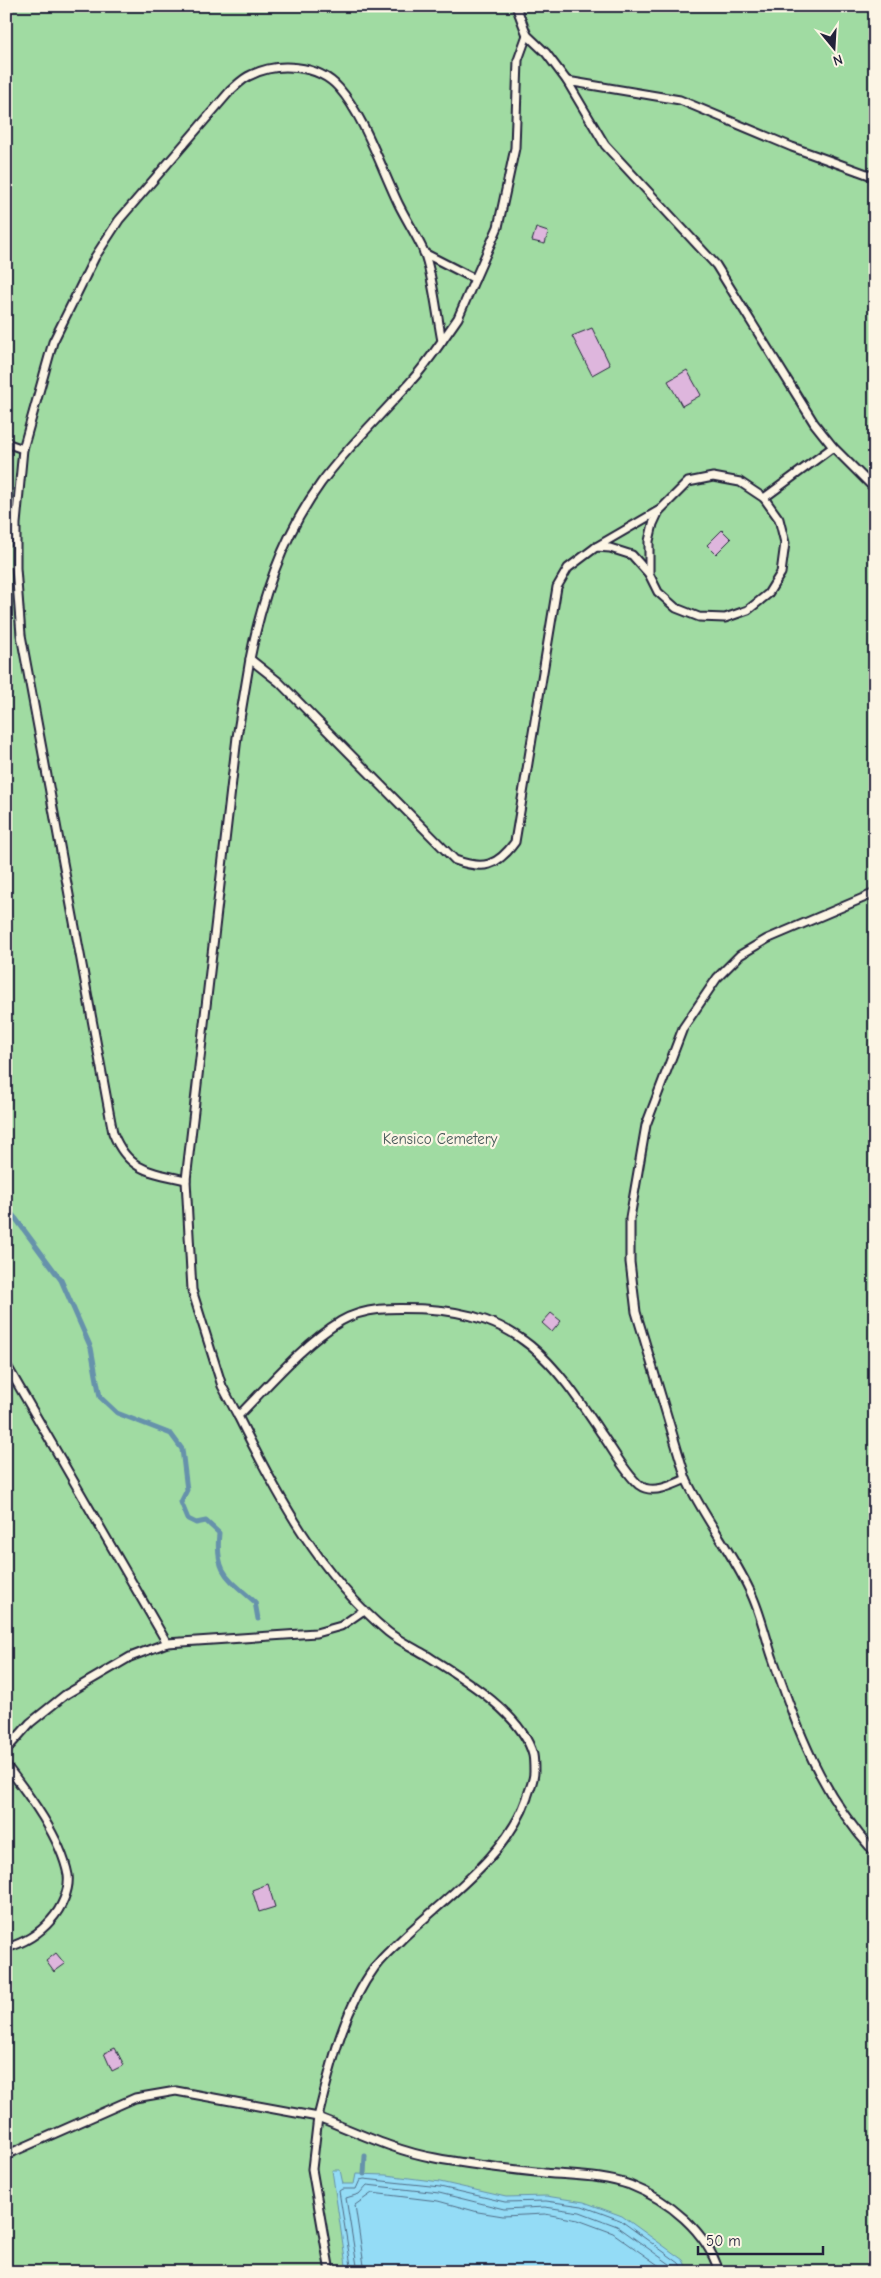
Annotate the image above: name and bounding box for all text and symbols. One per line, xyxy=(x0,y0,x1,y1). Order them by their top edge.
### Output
north arrow xyxy=(808,22,858,72)
text: N xyxy=(831,50,845,69)
park label: Kensico Cemetery xyxy=(383,1130,498,1148)
scale bar xyxy=(698,2223,824,2255)
text: 50 m xyxy=(706,2232,741,2250)

